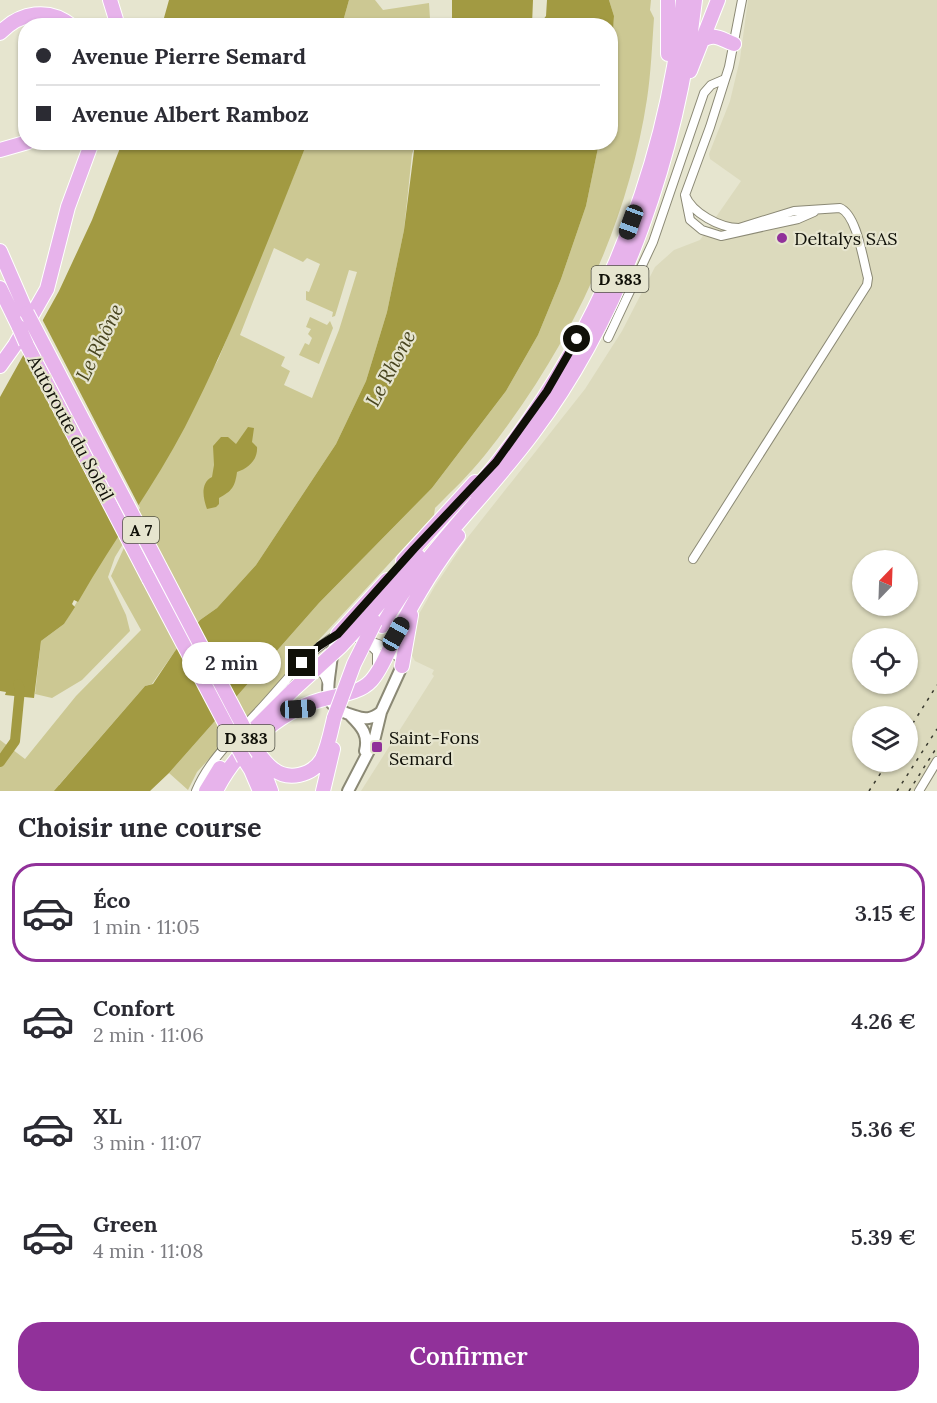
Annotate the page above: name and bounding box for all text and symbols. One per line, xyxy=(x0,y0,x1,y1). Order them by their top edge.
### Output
text: Avenue Pierre Semard xyxy=(72,42,306,70)
text: Avenue Albert Ramboz xyxy=(72,100,309,128)
car xyxy=(616,202,646,242)
place label: Deltalys SAS xyxy=(794,227,897,250)
marker: Deltalys SAS xyxy=(775,231,789,245)
road number: D 383 xyxy=(592,266,648,292)
water label: Le Rhône xyxy=(70,299,128,385)
route start xyxy=(563,325,590,352)
water label: Le Rhone xyxy=(360,326,420,410)
street label: Autoroute du Soleil xyxy=(22,350,119,505)
road number: A 7 xyxy=(123,517,159,543)
north arrow xyxy=(852,550,918,616)
map controls xyxy=(852,550,918,772)
car xyxy=(379,614,413,654)
button: locate xyxy=(852,628,918,694)
callout: 2 min xyxy=(182,642,281,684)
route end xyxy=(288,649,315,676)
text: 2 min xyxy=(205,650,258,675)
car xyxy=(280,699,316,719)
button: layers xyxy=(852,706,918,772)
road number: D 383 xyxy=(218,725,274,751)
place label: Saint-Fons Semard xyxy=(389,726,479,770)
marker: Saint-Fons Semard xyxy=(370,740,384,754)
text: Choisir une course xyxy=(18,810,261,844)
icon: car xyxy=(21,886,75,940)
text: Éco xyxy=(93,886,130,914)
text: 3.15 € xyxy=(855,899,916,927)
text: 1 min · 11:05 xyxy=(93,914,200,939)
icon: car xyxy=(21,994,75,1048)
text: Confort xyxy=(93,994,175,1022)
text: 4.26 € xyxy=(851,1007,916,1035)
text: 2 min · 11:06 xyxy=(93,1022,204,1047)
icon: car xyxy=(21,1102,75,1156)
text: XL xyxy=(93,1102,122,1130)
text: 5.36 € xyxy=(851,1115,916,1143)
text: 3 min · 11:07 xyxy=(93,1130,201,1155)
icon: car xyxy=(21,1210,75,1264)
text: Green xyxy=(93,1210,158,1238)
text: 5.39 € xyxy=(851,1223,916,1251)
text: 4 min · 11:08 xyxy=(93,1238,203,1263)
button: Confirmer xyxy=(18,1322,919,1391)

